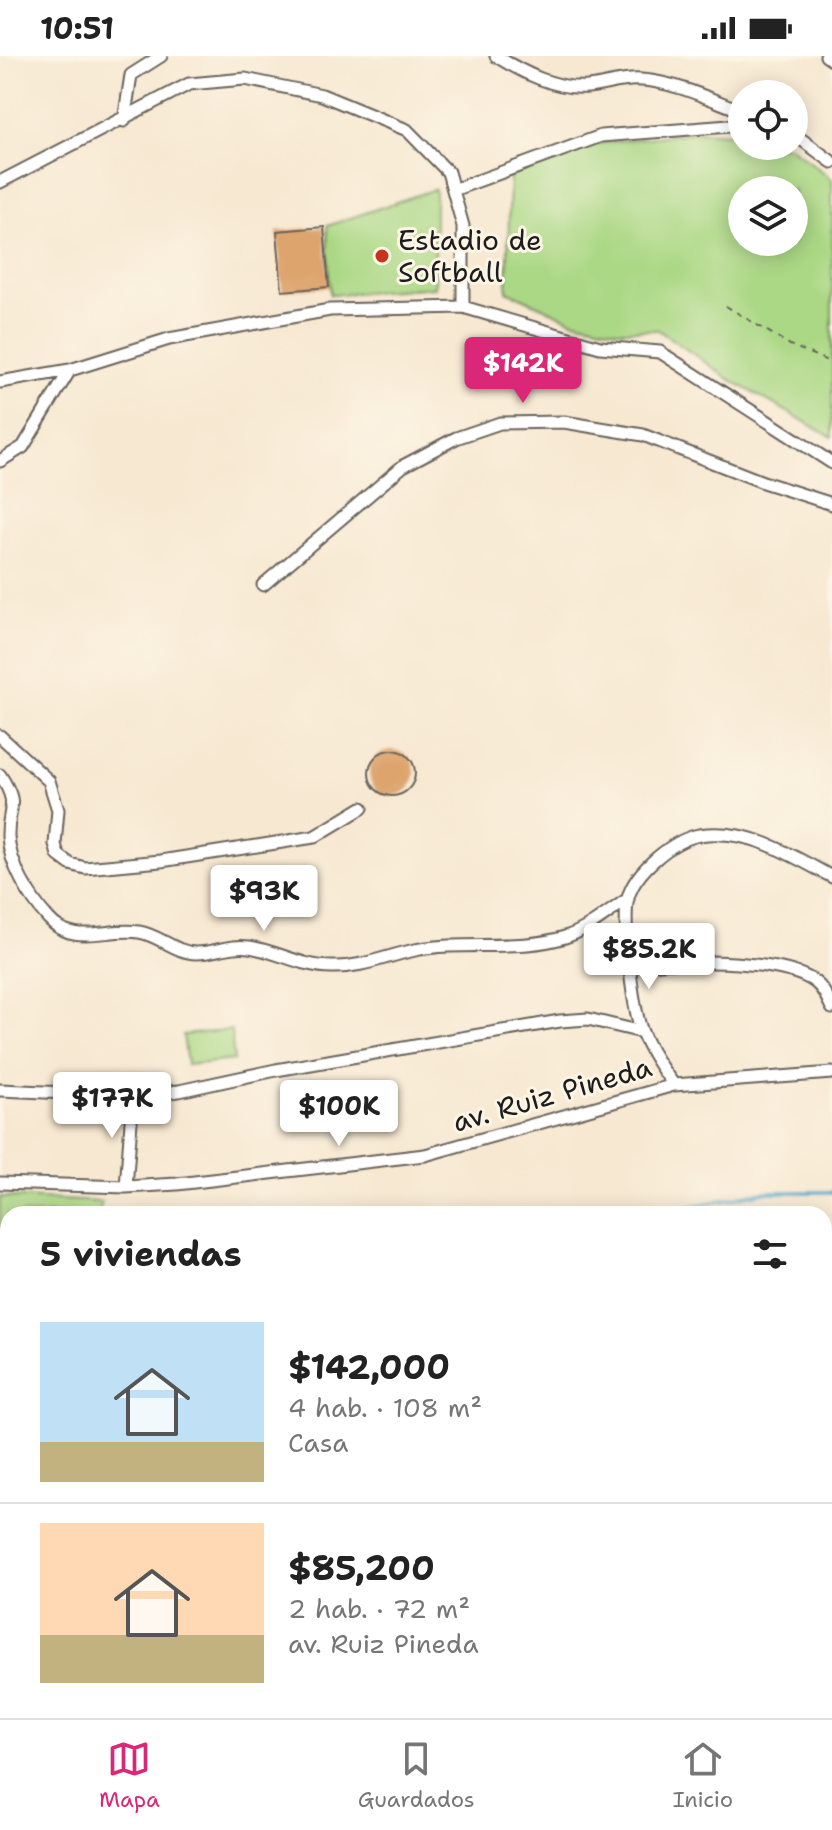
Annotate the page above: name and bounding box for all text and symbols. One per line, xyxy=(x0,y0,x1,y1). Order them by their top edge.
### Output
text: 10:51 xyxy=(40,8,114,49)
map controls xyxy=(728,80,808,256)
button: locate xyxy=(728,80,808,160)
button: layers xyxy=(728,176,808,256)
place label: Estadio de Softball xyxy=(398,221,542,291)
marker: Estadio de Softball xyxy=(373,247,391,265)
pin: $142K xyxy=(467,337,579,405)
text: $142K xyxy=(483,345,563,380)
pin: $93K xyxy=(217,865,311,933)
text: $93K xyxy=(229,873,299,908)
pin: $85.2K xyxy=(584,923,714,991)
text: $85.2K xyxy=(602,931,696,966)
street label: av. Ruiz Pineda xyxy=(448,1047,656,1141)
pin: $177K xyxy=(56,1072,168,1140)
text: $177K xyxy=(71,1080,153,1115)
pin: $100K xyxy=(283,1080,395,1148)
text: $100K xyxy=(298,1088,380,1123)
text: 5 viviendas xyxy=(40,1231,242,1277)
icon: filters xyxy=(748,1232,792,1276)
text: $142,000 xyxy=(288,1344,450,1390)
icon: home xyxy=(104,1354,200,1450)
text: 4 hab. · 108 m² xyxy=(288,1390,482,1425)
text: Casa xyxy=(288,1425,348,1460)
text: $85,200 xyxy=(288,1545,435,1591)
icon: home xyxy=(104,1555,200,1651)
text: 2 hab. · 72 m² xyxy=(288,1591,470,1626)
text: av. Ruiz Pineda xyxy=(288,1626,479,1661)
tab: Mapa xyxy=(99,1737,160,1814)
tab: Guardados xyxy=(358,1737,475,1814)
tab: Inicio xyxy=(673,1737,733,1814)

